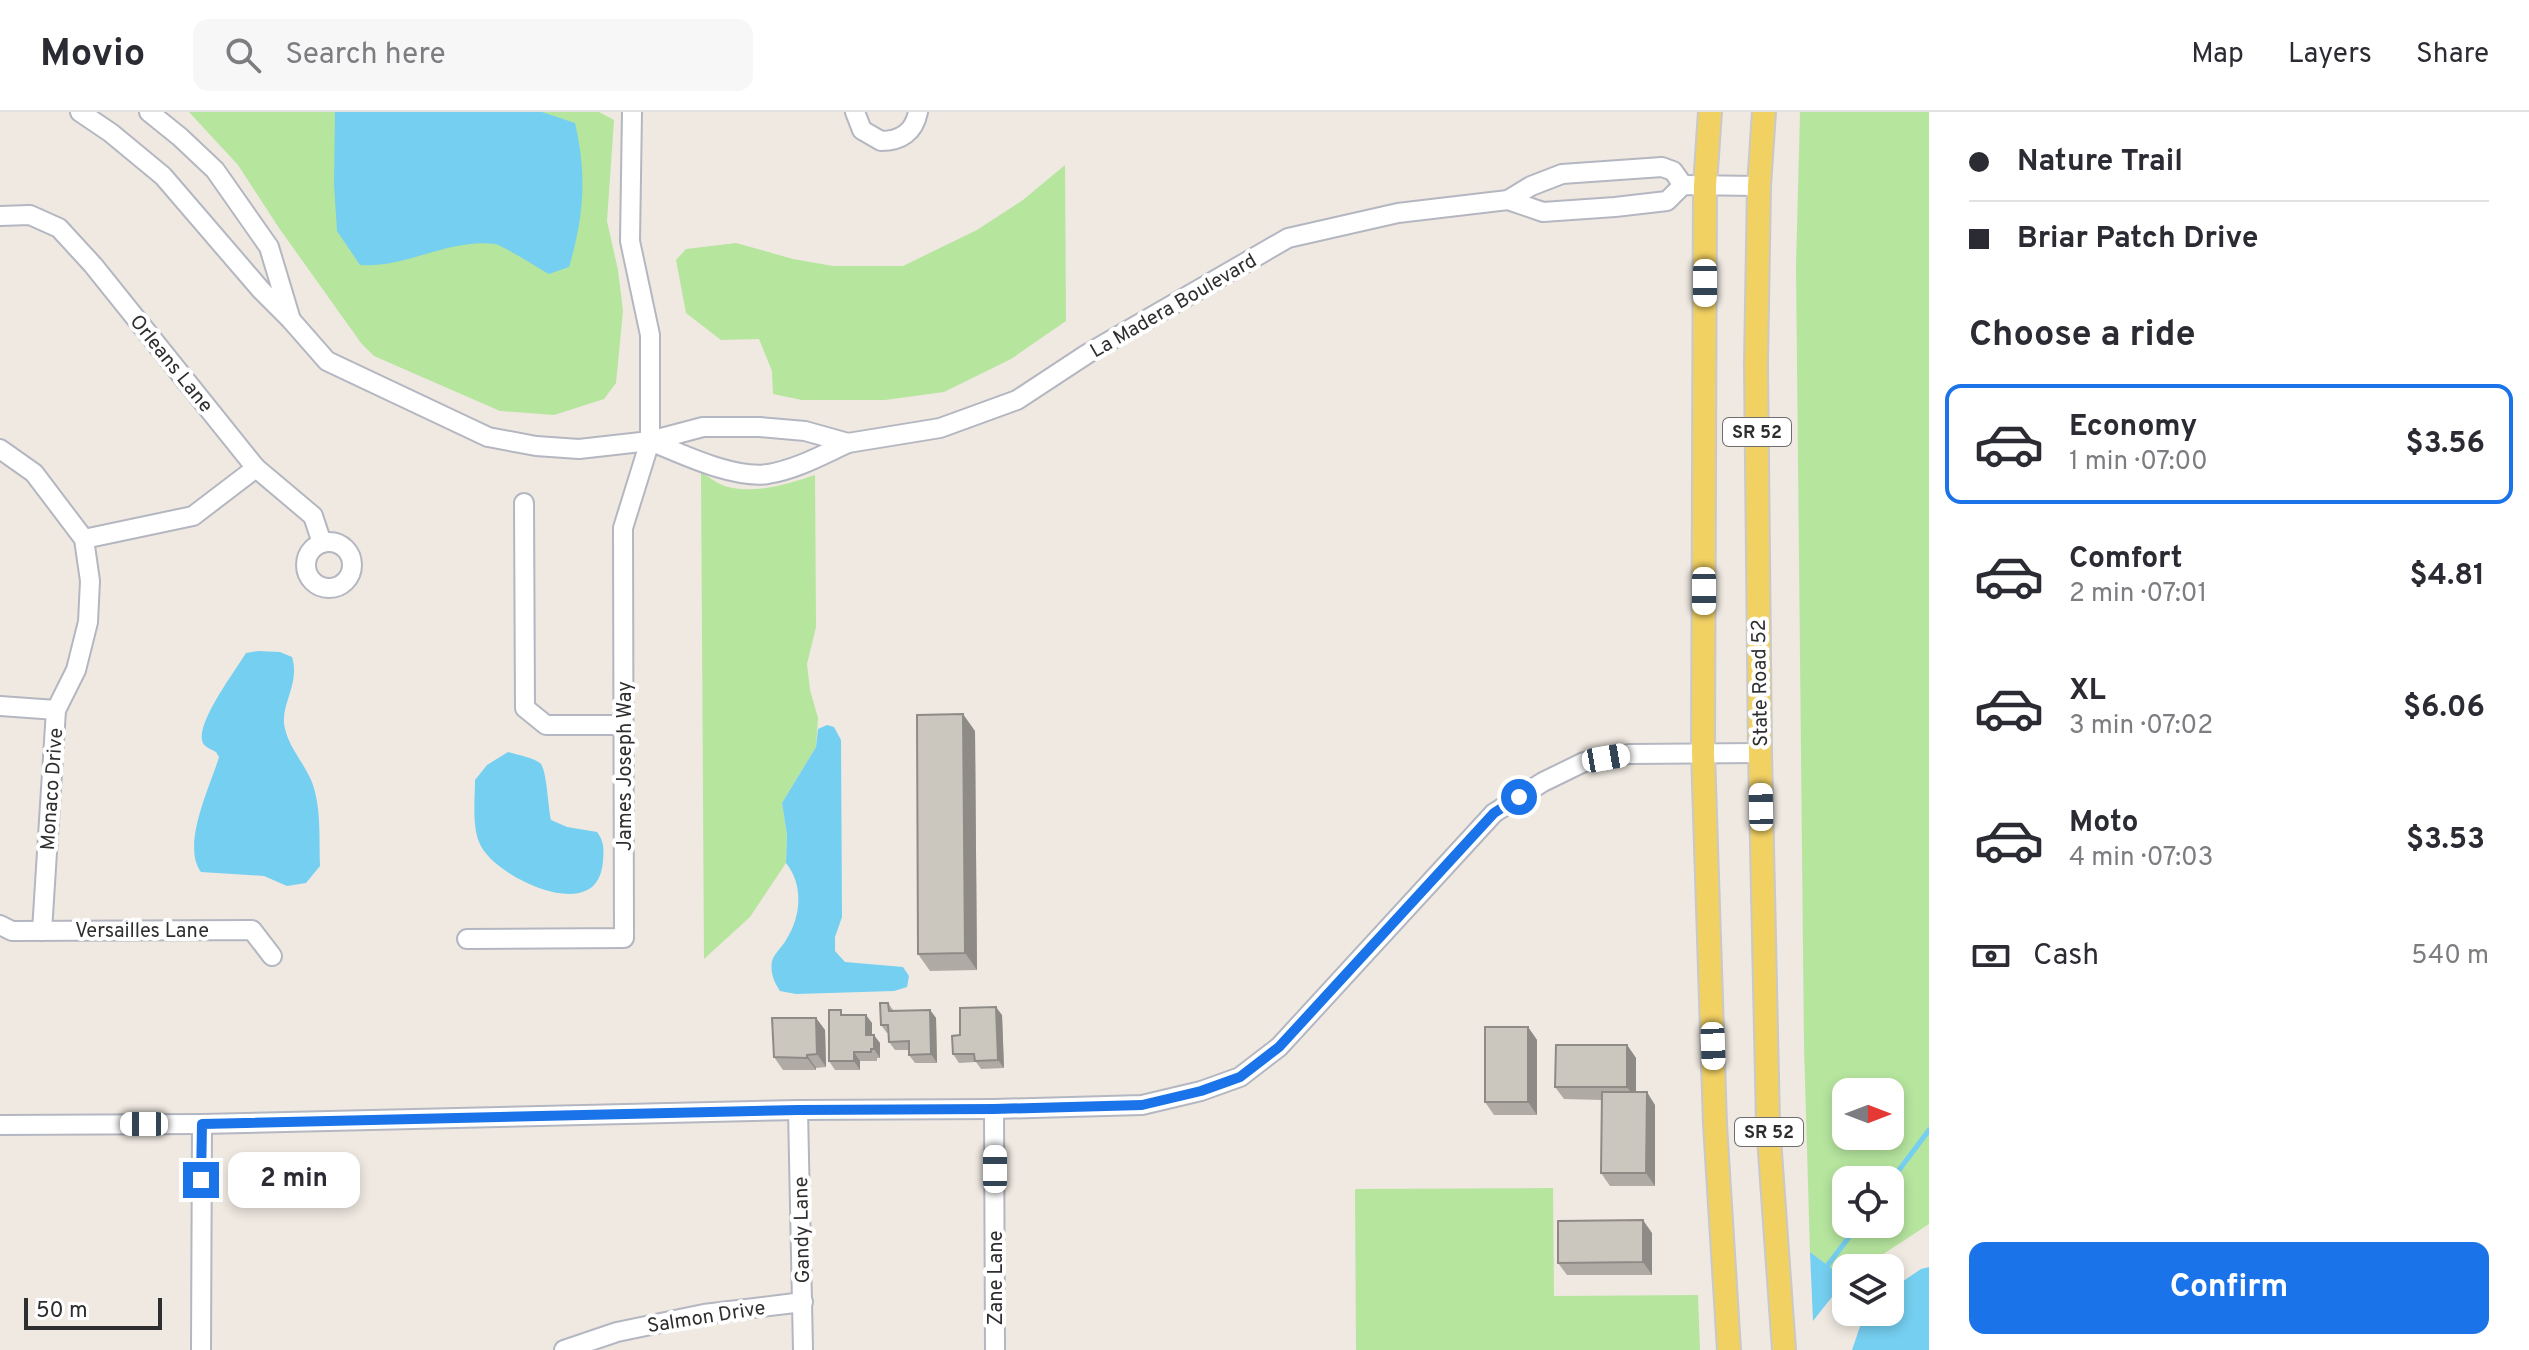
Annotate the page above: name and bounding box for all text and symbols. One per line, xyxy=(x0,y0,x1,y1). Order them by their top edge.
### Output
search box xyxy=(193,19,753,91)
text: Movio xyxy=(40,31,145,80)
icon: search xyxy=(221,33,265,77)
text: Search here xyxy=(285,37,446,74)
text: Map xyxy=(2191,37,2244,73)
text: Layers xyxy=(2288,37,2372,73)
text: Share xyxy=(2416,37,2489,73)
text: Nature Trail xyxy=(2017,144,2183,181)
text: Briar Patch Drive xyxy=(2017,221,2259,258)
street label: La Madera Boulevard xyxy=(1086,248,1262,365)
car xyxy=(1693,259,1717,307)
street label: Orleans Lane xyxy=(123,310,218,419)
text: Choose a ride xyxy=(1969,313,2195,359)
icon: car xyxy=(1973,408,2045,480)
text: Economy xyxy=(2069,409,2197,446)
road number: SR 52 xyxy=(1723,418,1791,446)
text: $3.56 xyxy=(2406,426,2485,463)
text: 1 min · 07:00 xyxy=(2069,446,2208,479)
icon: car xyxy=(1973,540,2045,612)
text: Comfort xyxy=(2069,541,2182,578)
text: $4.81 xyxy=(2410,558,2485,595)
car xyxy=(1692,567,1716,615)
text: 2 min · 07:01 xyxy=(2069,578,2207,611)
street label: State Road 52 xyxy=(1747,619,1775,747)
icon: car xyxy=(1973,672,2045,744)
text: XL xyxy=(2069,673,2106,710)
street label: James Joseph Way xyxy=(613,681,639,851)
text: $6.06 xyxy=(2403,690,2485,727)
text: 3 min · 07:02 xyxy=(2069,710,2213,743)
street label: Monaco Drive xyxy=(36,727,70,851)
car xyxy=(1580,742,1632,774)
route start xyxy=(1501,779,1537,815)
car xyxy=(1749,783,1773,831)
icon: car xyxy=(1973,804,2045,876)
text: Moto xyxy=(2069,805,2139,842)
text: $3.53 xyxy=(2406,822,2485,859)
text: 4 min · 07:03 xyxy=(2069,842,2213,875)
street label: Versailles Lane xyxy=(75,919,209,945)
icon: cash xyxy=(1969,934,2013,978)
text: Cash xyxy=(2033,938,2099,975)
text: 540 m xyxy=(2411,940,2489,973)
car xyxy=(1700,1022,1726,1070)
north arrow xyxy=(1832,1078,1904,1150)
map controls xyxy=(1832,1078,1904,1326)
car xyxy=(120,1112,168,1136)
road number: SR 52 xyxy=(1735,1118,1803,1146)
car xyxy=(983,1145,1007,1193)
callout: 2 min xyxy=(229,1152,361,1208)
route end xyxy=(183,1162,219,1198)
text: 2 min xyxy=(260,1163,328,1196)
button: locate xyxy=(1832,1166,1904,1238)
street label: Gandy Lane xyxy=(789,1176,817,1284)
street label: Zane Lane xyxy=(984,1230,1010,1326)
button: Confirm xyxy=(1969,1242,2489,1334)
button: layers xyxy=(1832,1254,1904,1326)
scale bar xyxy=(24,1294,162,1330)
street label: Salmon Drive xyxy=(645,1296,767,1340)
text: 50 m xyxy=(36,1298,88,1325)

